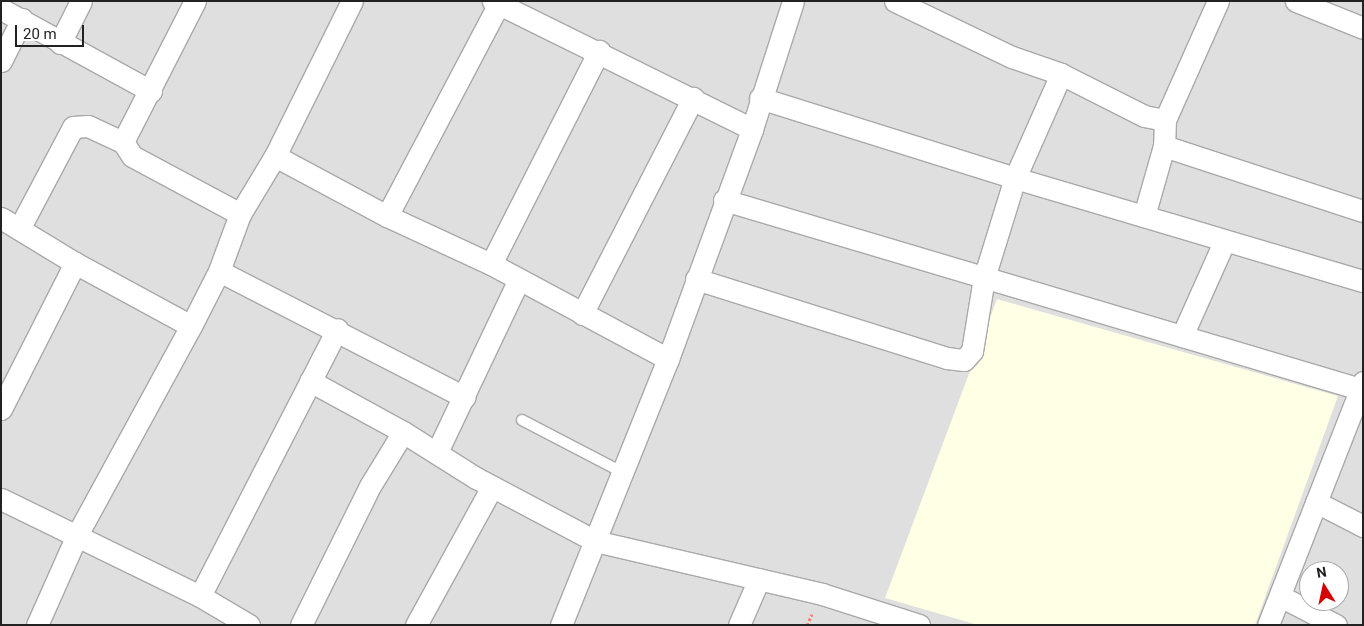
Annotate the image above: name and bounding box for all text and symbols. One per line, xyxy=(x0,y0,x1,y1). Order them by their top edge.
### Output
scale bar xyxy=(18,15,86,47)
text: 20 m xyxy=(23,25,57,43)
north arrow xyxy=(1299,561,1349,611)
text: N xyxy=(1315,563,1328,581)

